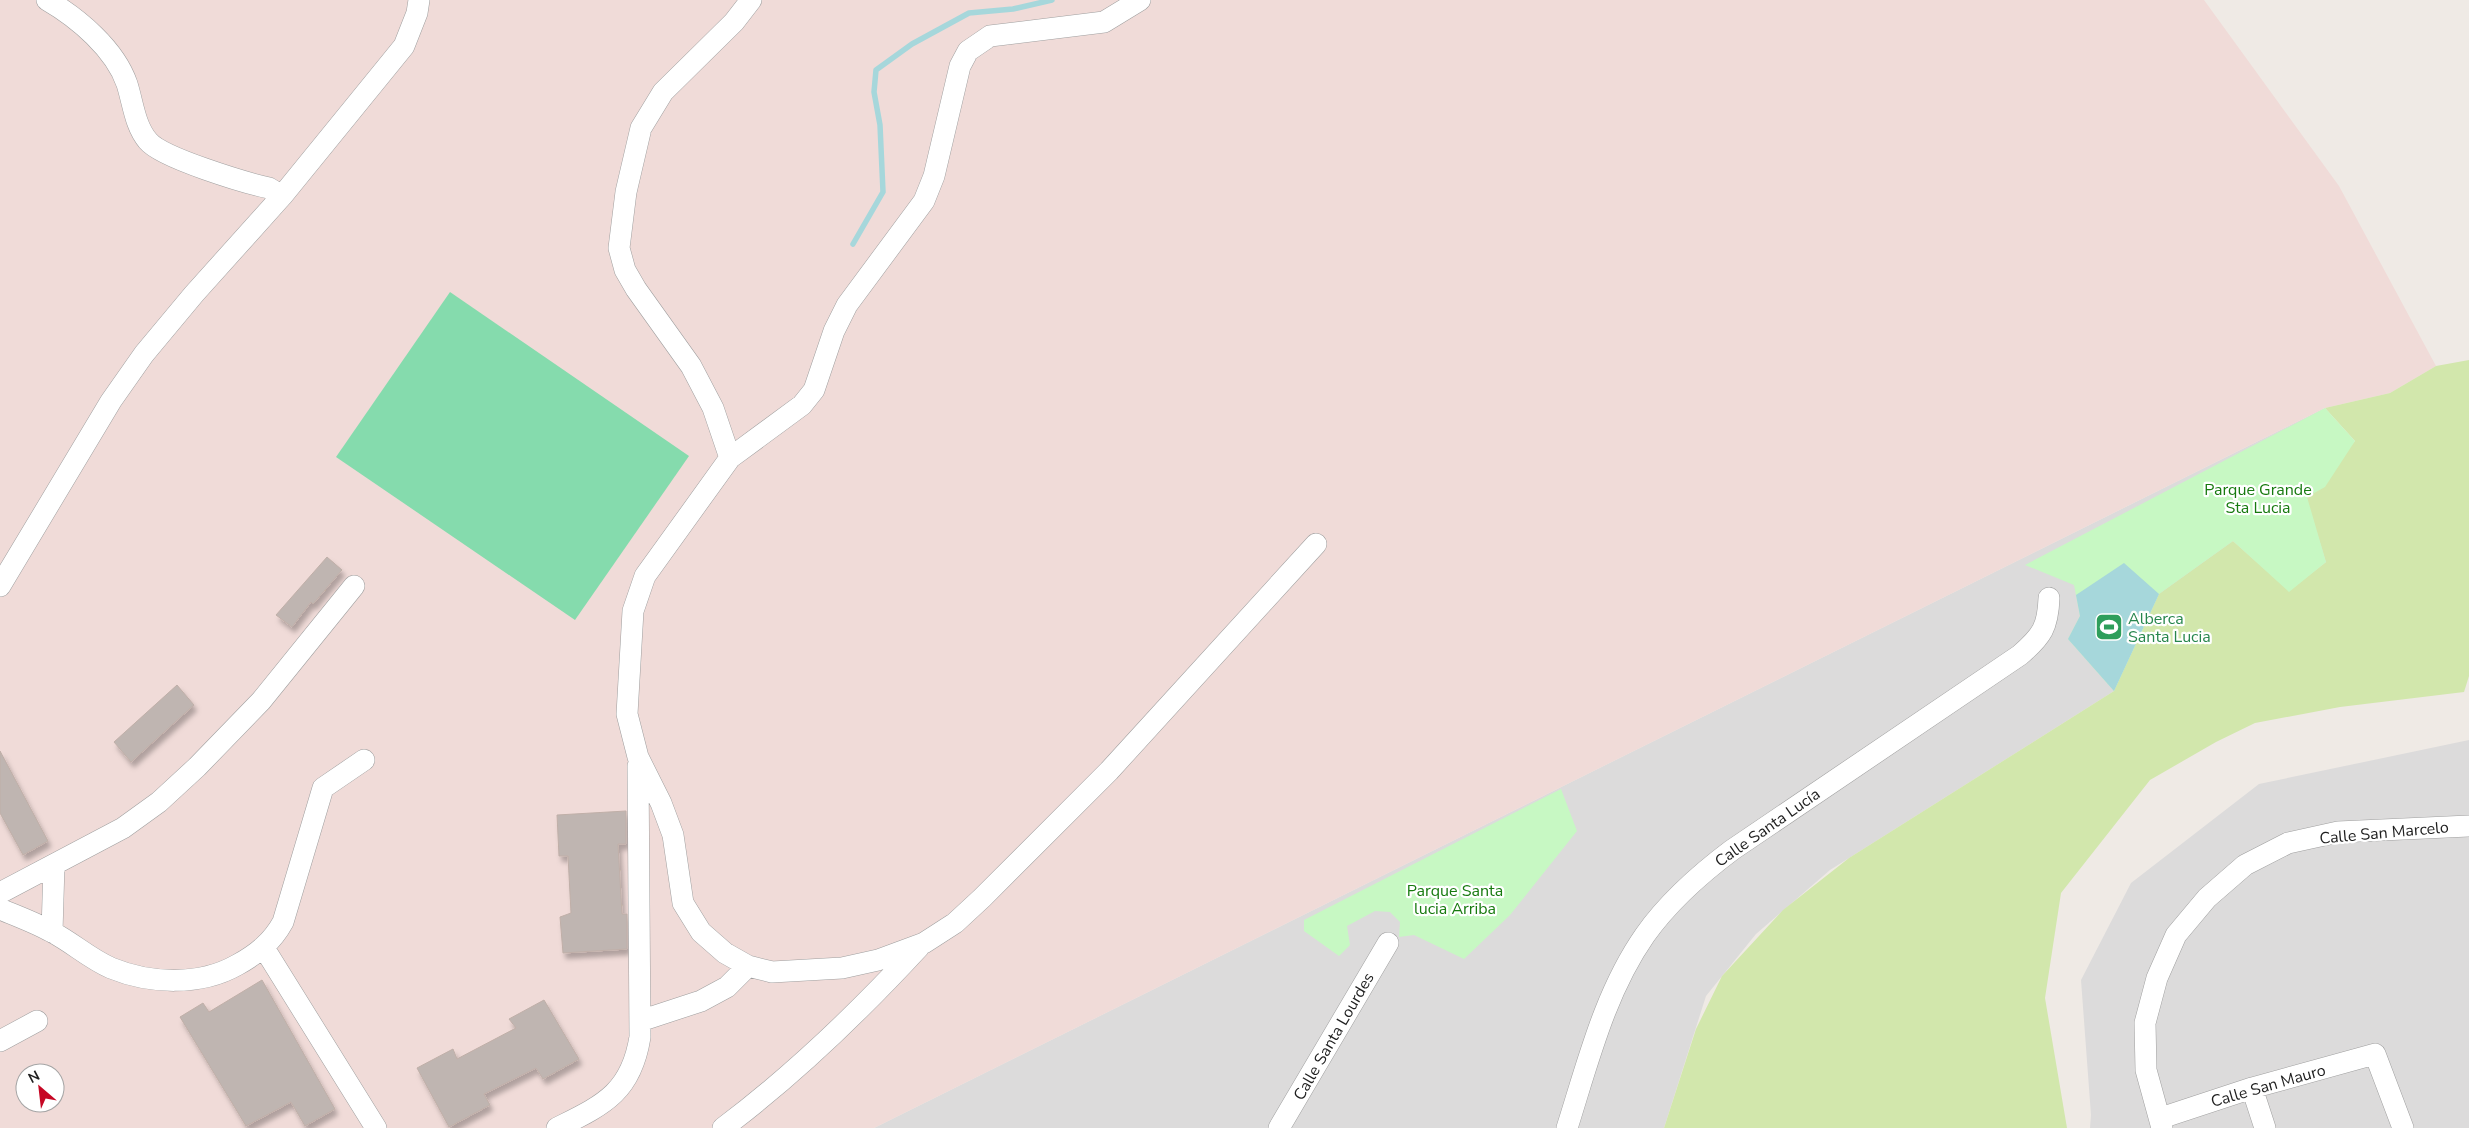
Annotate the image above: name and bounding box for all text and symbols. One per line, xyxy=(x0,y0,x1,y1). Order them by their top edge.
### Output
park label: Parque Grande Sta Lucia xyxy=(2204,479,2312,519)
place label: Alberca Santa Lucia xyxy=(2128,608,2211,648)
sports icon: Alberca Santa Lucia xyxy=(2094,612,2124,642)
street label: Calle Santa Lucía xyxy=(1711,783,1825,872)
street label: Calle San Marcelo xyxy=(2319,816,2450,850)
park label: Parque Santa lucia Arriba xyxy=(1407,880,1503,920)
street label: Calle Santa Lourdes xyxy=(1288,969,1379,1104)
street label: Calle San Mauro xyxy=(2208,1059,2328,1113)
north arrow xyxy=(15,1063,65,1113)
text: N xyxy=(25,1066,43,1088)

